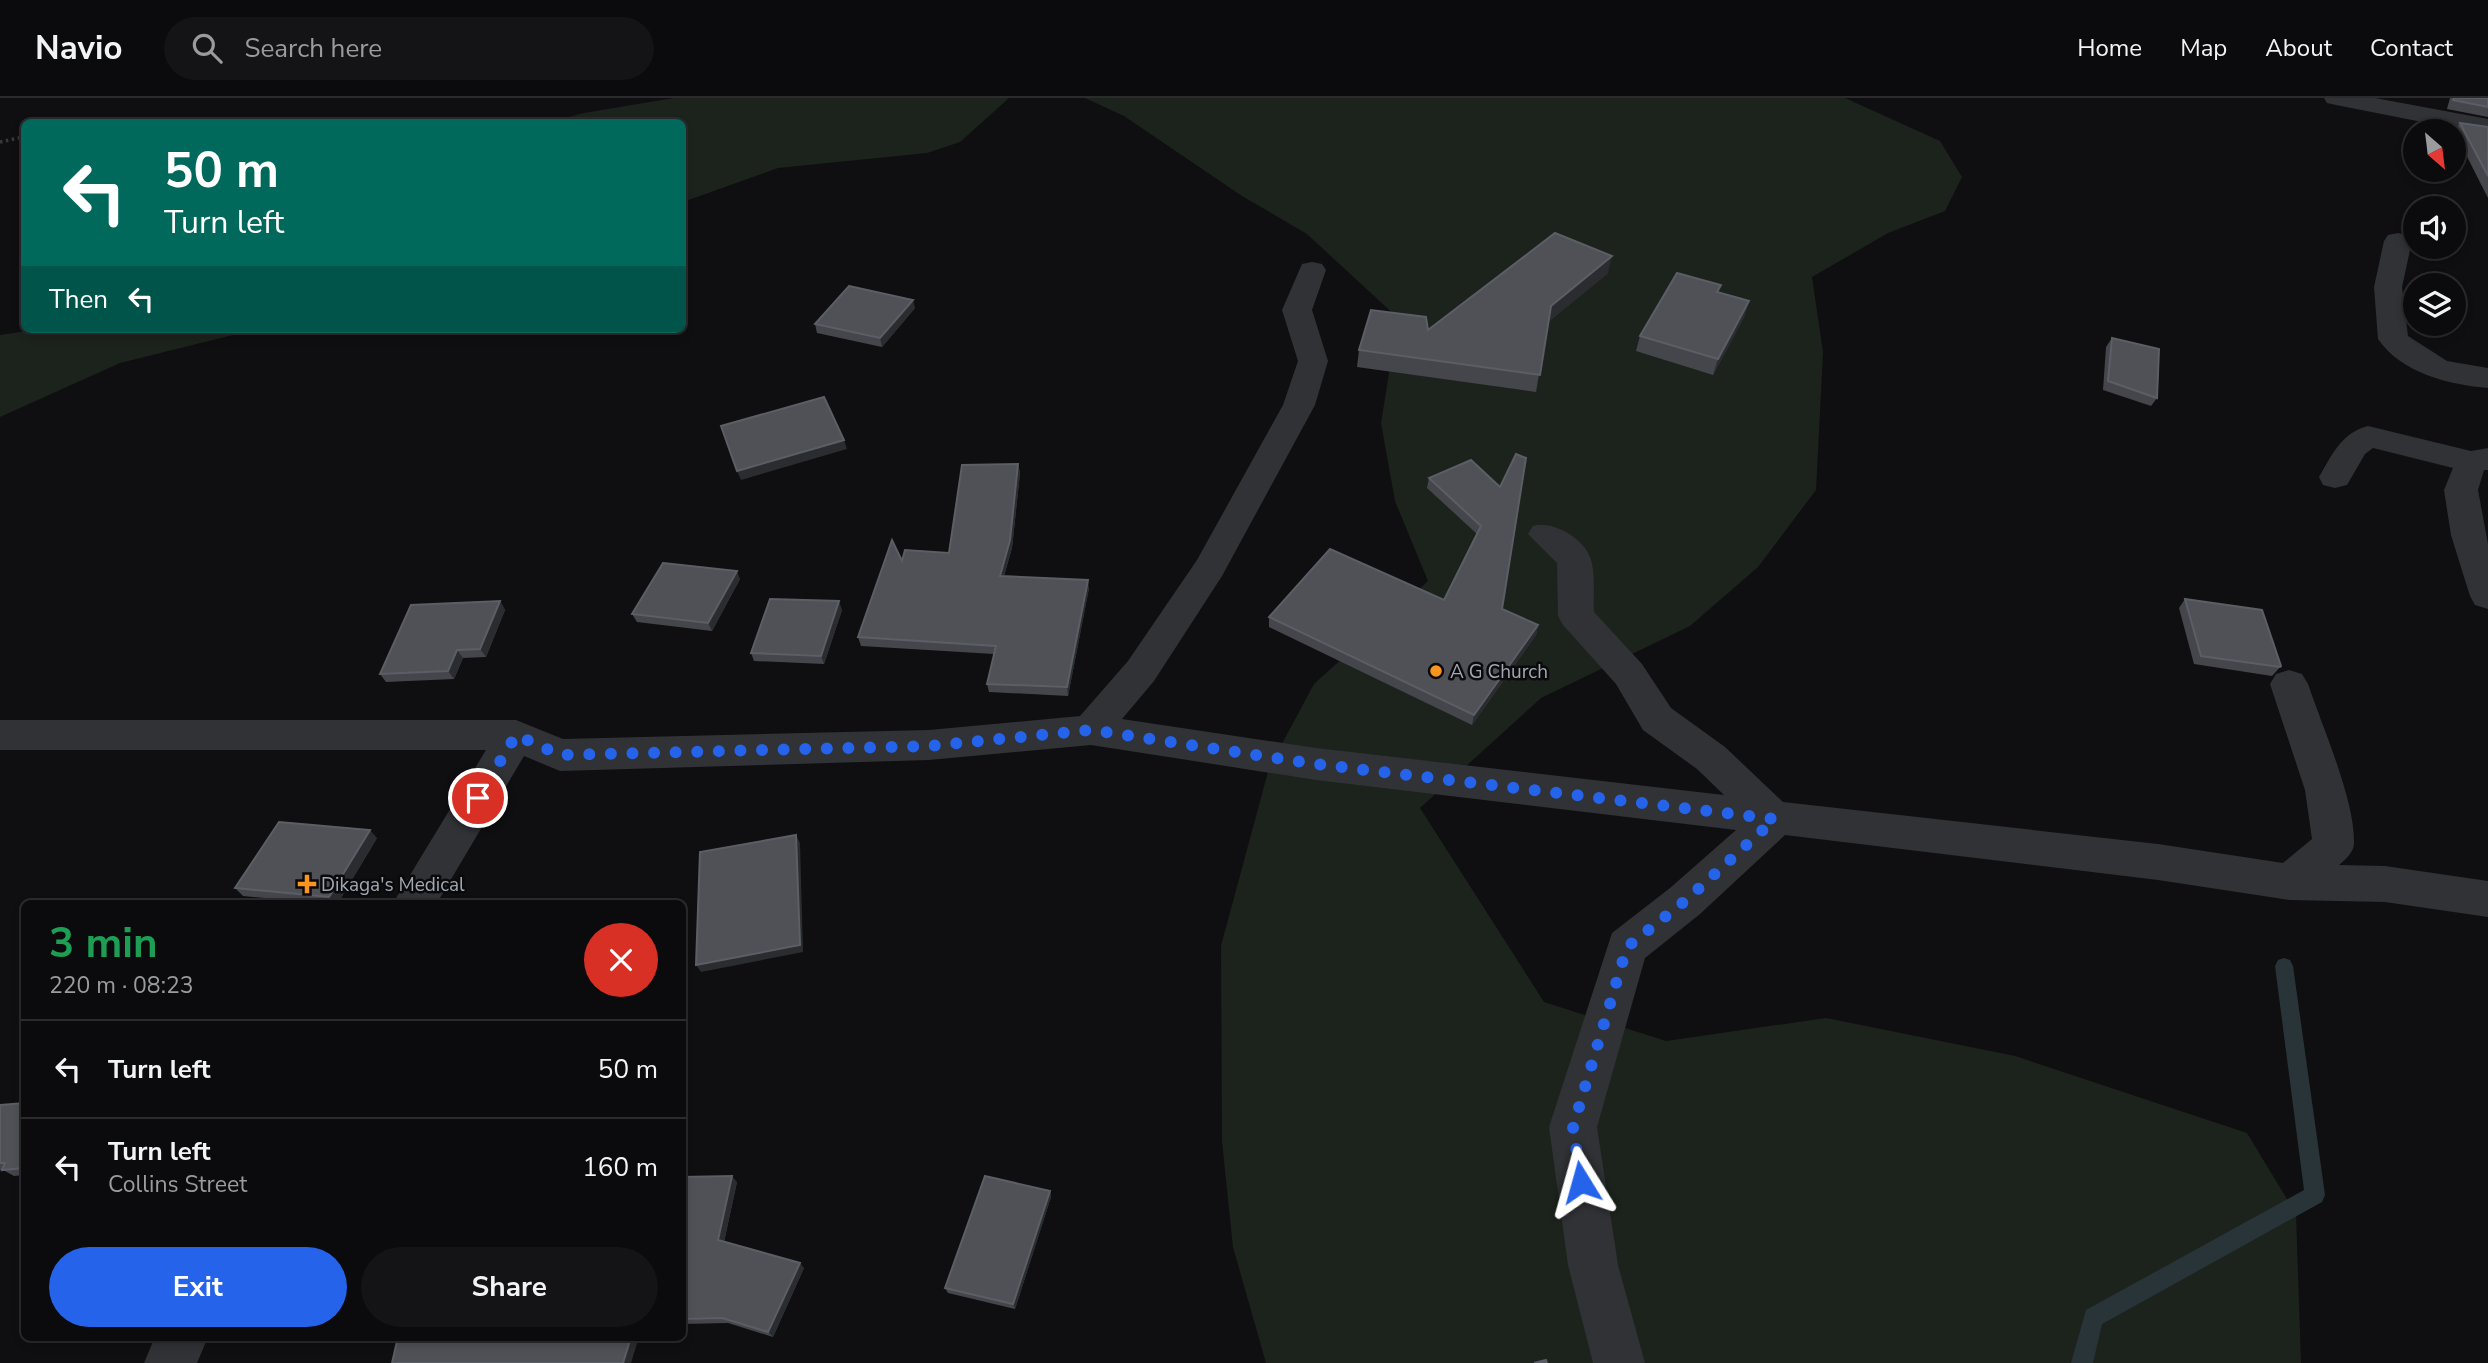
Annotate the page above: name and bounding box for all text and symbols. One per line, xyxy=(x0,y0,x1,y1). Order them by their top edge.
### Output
search box xyxy=(164,17,654,80)
text: Navio xyxy=(35,26,122,71)
icon: search xyxy=(188,29,226,67)
text: Search here xyxy=(244,31,382,66)
text: Home xyxy=(2077,32,2142,64)
text: Map xyxy=(2180,32,2227,64)
text: About xyxy=(2265,32,2332,64)
text: Contact xyxy=(2370,32,2453,64)
north arrow xyxy=(2403,119,2466,182)
map controls xyxy=(2403,119,2466,336)
text: 50 m xyxy=(164,137,279,204)
icon: left xyxy=(49,147,140,238)
button: sound xyxy=(2403,196,2466,259)
text: Turn left xyxy=(164,201,284,244)
button: layers xyxy=(2403,273,2466,336)
icon: left xyxy=(122,280,160,318)
text: Then xyxy=(49,282,108,317)
place label: A G Church xyxy=(1450,659,1548,685)
marker: A G Church xyxy=(1428,663,1444,679)
pin xyxy=(448,768,508,828)
icon: arrive xyxy=(459,779,497,817)
place label: Dikaga's Medical xyxy=(321,872,465,898)
marker: Dikaga's Medical xyxy=(299,876,315,892)
text: 3 min xyxy=(49,915,158,972)
button: close xyxy=(584,923,658,997)
text: 220 m · 08:23 xyxy=(49,970,194,1001)
icon: left xyxy=(49,1050,87,1088)
text: Turn left xyxy=(108,1052,211,1087)
text: 50 m xyxy=(598,1052,658,1087)
text: Turn left xyxy=(108,1134,211,1169)
position arrow xyxy=(1544,1145,1618,1219)
icon: left xyxy=(49,1148,87,1186)
text: 160 m xyxy=(582,1150,658,1185)
text: Collins Street xyxy=(108,1169,247,1200)
button: Exit xyxy=(49,1247,347,1327)
button: Share xyxy=(361,1247,658,1327)

